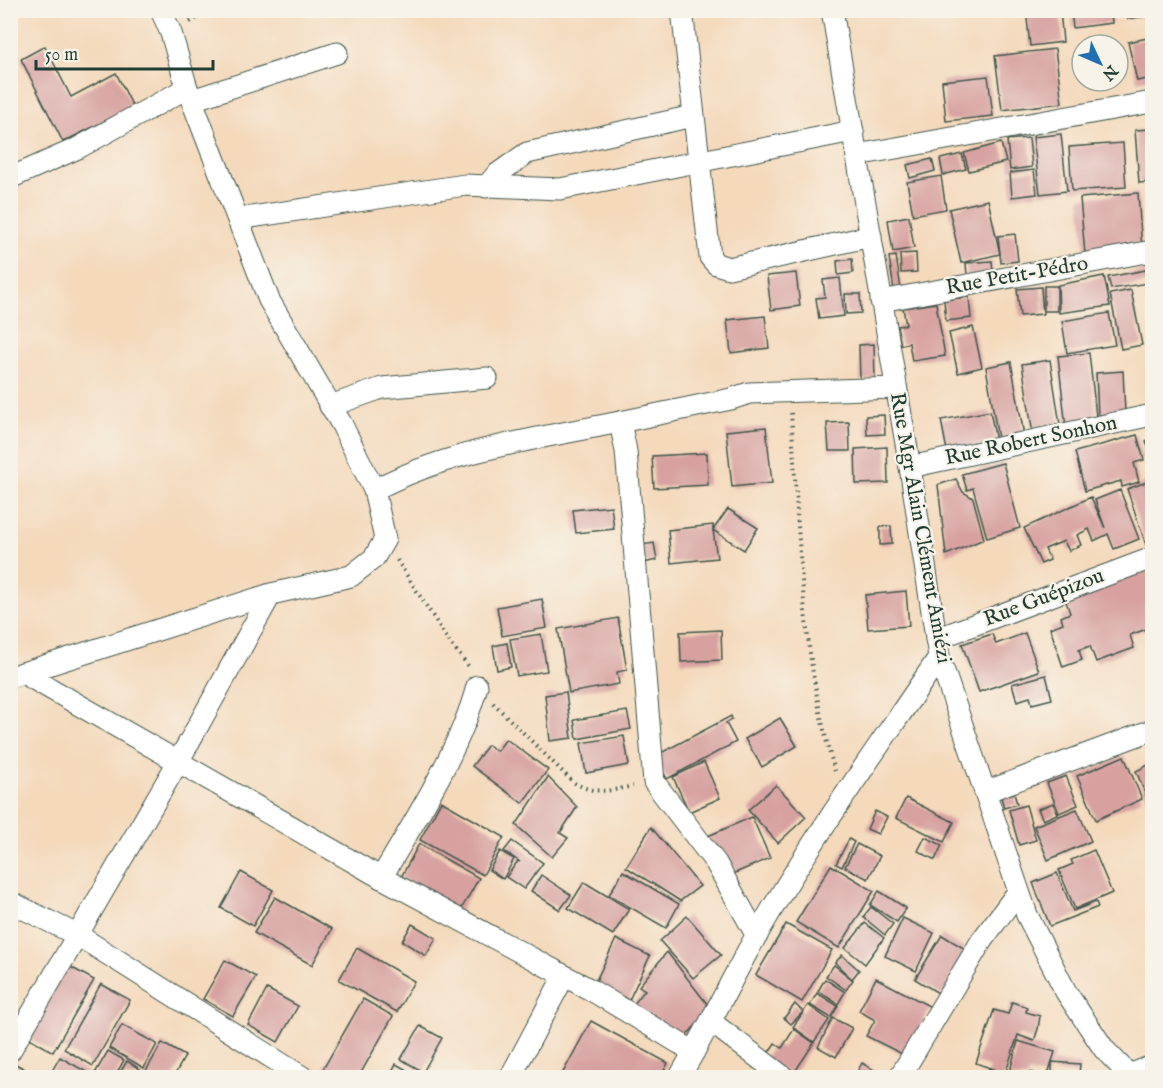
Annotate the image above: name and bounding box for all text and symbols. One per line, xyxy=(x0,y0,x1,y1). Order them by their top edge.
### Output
scale bar xyxy=(36,33,213,71)
north arrow xyxy=(1070,33,1130,93)
text: 50 m xyxy=(45,44,78,67)
text: N xyxy=(1097,59,1122,84)
street label: Rue Petit-Pédro xyxy=(944,250,1090,302)
street label: Rue Mgr Alain Clément Amiézi xyxy=(883,390,957,666)
street label: Rue Robert Sonhon xyxy=(942,410,1120,472)
street label: Rue Guépizou xyxy=(980,563,1108,633)

